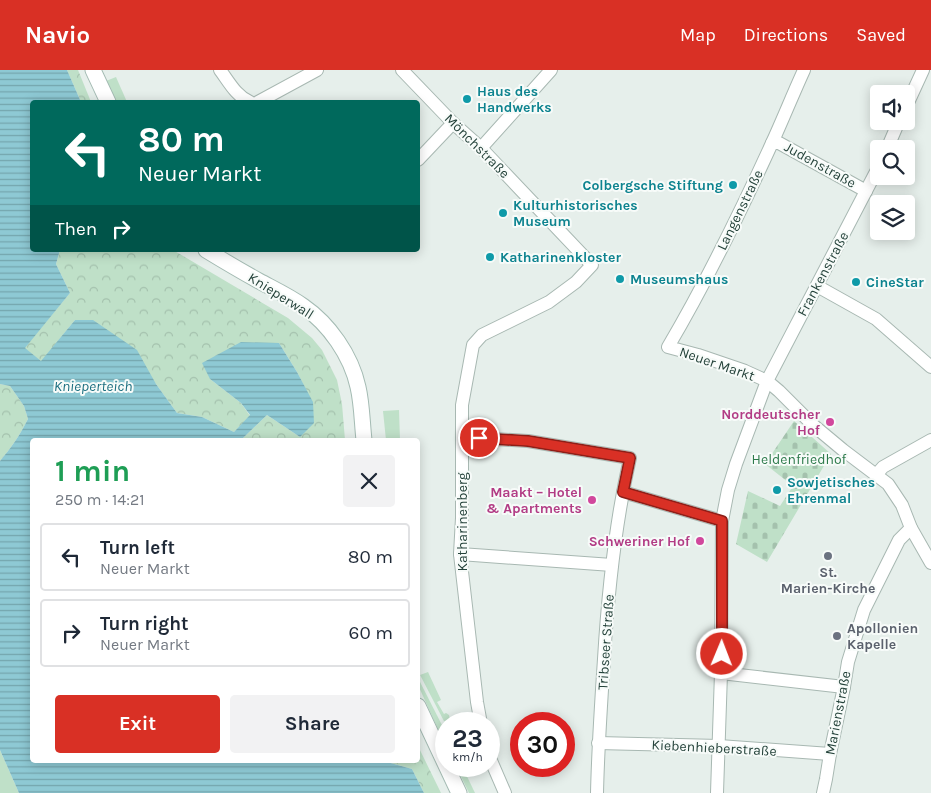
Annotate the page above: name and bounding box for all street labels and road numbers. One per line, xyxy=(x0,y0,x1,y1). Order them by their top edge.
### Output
street label: Mönchstraße xyxy=(441,110,513,182)
street label: Judenstraße xyxy=(781,138,859,192)
street label: Langenstraße xyxy=(713,167,767,253)
street label: Frankenstraße xyxy=(794,229,852,319)
street label: Knieperwall xyxy=(245,269,317,323)
street label: Neuer Markt xyxy=(677,343,757,385)
street label: Katharinenberg xyxy=(454,472,471,572)
street label: Tribseer Straße xyxy=(594,594,618,690)
street label: Marienstraße xyxy=(821,669,855,757)
street label: Kiebenhieberstraße xyxy=(651,736,777,760)

